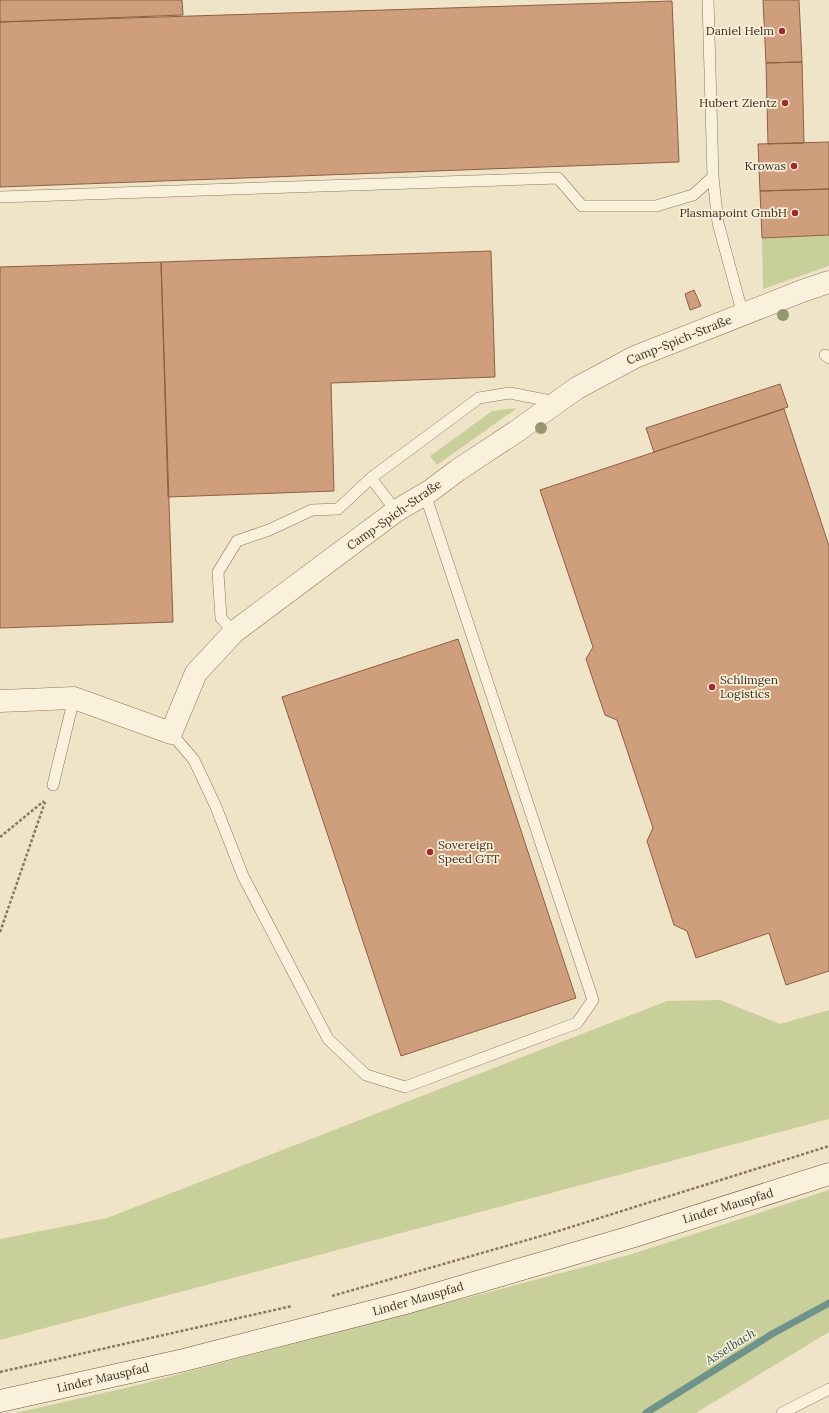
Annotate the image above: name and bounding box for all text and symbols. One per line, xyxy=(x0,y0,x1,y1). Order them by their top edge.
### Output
place label: Daniel Helm xyxy=(706,23,774,38)
marker: Daniel Helm xyxy=(777,26,787,36)
place label: Hubert Zientz xyxy=(699,95,777,110)
marker: Hubert Zientz xyxy=(780,98,790,108)
place label: Krowas xyxy=(745,158,786,173)
marker: Krowas xyxy=(789,161,799,171)
place label: Plasmapoint GmbH xyxy=(679,205,787,220)
marker: Plasmapoint GmbH xyxy=(790,208,800,218)
street label: Camp-Spich-Straße xyxy=(624,311,734,367)
street label: Camp-Spich-Straße xyxy=(344,476,444,553)
place label: Schlimgen Logistics xyxy=(720,672,778,701)
marker: Schlimgen Logistics xyxy=(707,682,717,692)
place label: Sovereign Speed GTT xyxy=(438,837,500,866)
marker: Sovereign Speed GTT xyxy=(425,847,435,857)
street label: Linder Mauspfad xyxy=(681,1185,775,1226)
street label: Linder Mauspfad xyxy=(371,1278,465,1319)
water label: Asselbach xyxy=(701,1324,759,1369)
street label: Linder Mauspfad xyxy=(55,1360,150,1395)

